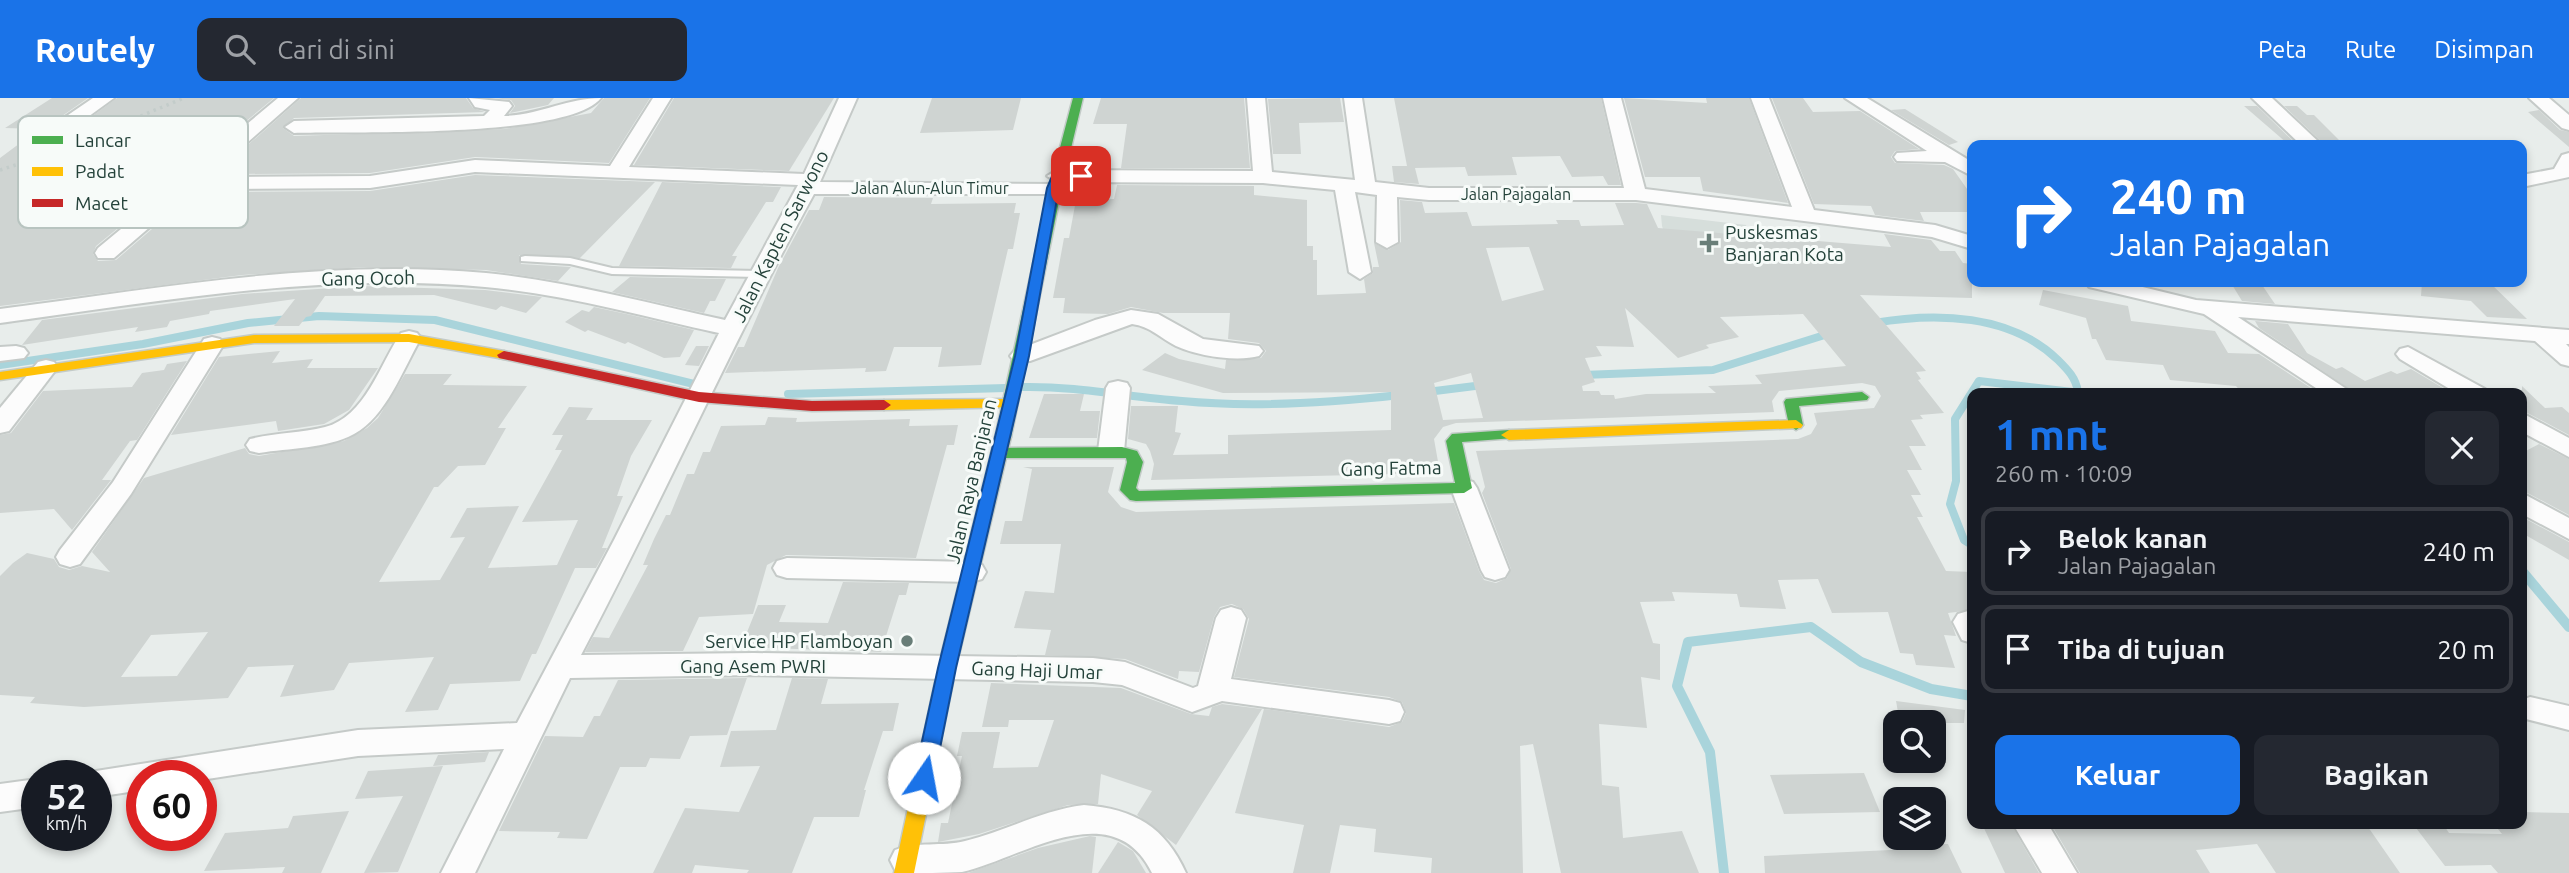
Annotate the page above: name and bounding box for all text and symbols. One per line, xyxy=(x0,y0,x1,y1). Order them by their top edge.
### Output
search box xyxy=(197,18,687,81)
icon: search xyxy=(221,30,259,68)
text: Routely xyxy=(35,31,155,68)
text: Cari di sini xyxy=(277,35,395,64)
text: Peta xyxy=(2258,36,2307,63)
text: Rute xyxy=(2345,36,2396,63)
text: Disimpan xyxy=(2434,36,2534,63)
legend xyxy=(18,116,248,228)
text: Lancar xyxy=(75,129,131,151)
street label: Jalan Kapten Sarwono xyxy=(727,146,833,326)
pin xyxy=(1051,146,1111,206)
icon: arrive xyxy=(1062,157,1100,195)
text: Padat xyxy=(75,160,125,182)
icon: right xyxy=(1995,168,2086,259)
text: 240 m xyxy=(2110,168,2247,223)
street label: Jalan Alun-Alun Timur xyxy=(851,179,1009,197)
street label: Jalan Pajagalan xyxy=(1461,185,1571,203)
text: Macet xyxy=(75,192,129,214)
place label: Puskesmas Banjaran Kota xyxy=(1725,221,1844,265)
text: Jalan Pajagalan xyxy=(2110,226,2330,262)
marker: Puskesmas Banjaran Kota xyxy=(1699,233,1719,253)
street label: Gang Ocoh xyxy=(321,266,415,290)
street label: Jalan Raya Banjaran xyxy=(941,396,1001,566)
text: 1 mnt xyxy=(1995,411,2108,458)
button: close xyxy=(2425,411,2499,485)
street label: Gang Fatma xyxy=(1340,456,1442,480)
text: 260 m · 10:09 xyxy=(1995,461,2133,486)
text: Belok kanan xyxy=(2058,524,2208,553)
icon: right xyxy=(1999,532,2037,570)
text: 240 m xyxy=(2423,537,2495,566)
text: Jalan Pajagalan xyxy=(2058,553,2216,578)
place label: Service HP Flamboyan xyxy=(705,630,893,652)
icon: arrive xyxy=(1999,630,2037,668)
marker: Service HP Flamboyan xyxy=(899,633,915,649)
text: Tiba di tujuan xyxy=(2058,635,2225,664)
text: 20 m xyxy=(2437,635,2495,664)
street label: Gang Asem PWRI xyxy=(680,655,826,677)
street label: Gang Haji Umar xyxy=(971,657,1103,683)
map controls xyxy=(1883,710,1946,850)
button: search xyxy=(1883,710,1946,773)
button: Keluar xyxy=(1995,735,2240,815)
button: Bagikan xyxy=(2254,735,2499,815)
position arrow xyxy=(887,741,961,815)
speed limit sign: 60 xyxy=(126,760,217,851)
text: 52 xyxy=(47,776,86,816)
button: layers xyxy=(1883,787,1946,850)
text: km/h xyxy=(46,813,87,833)

